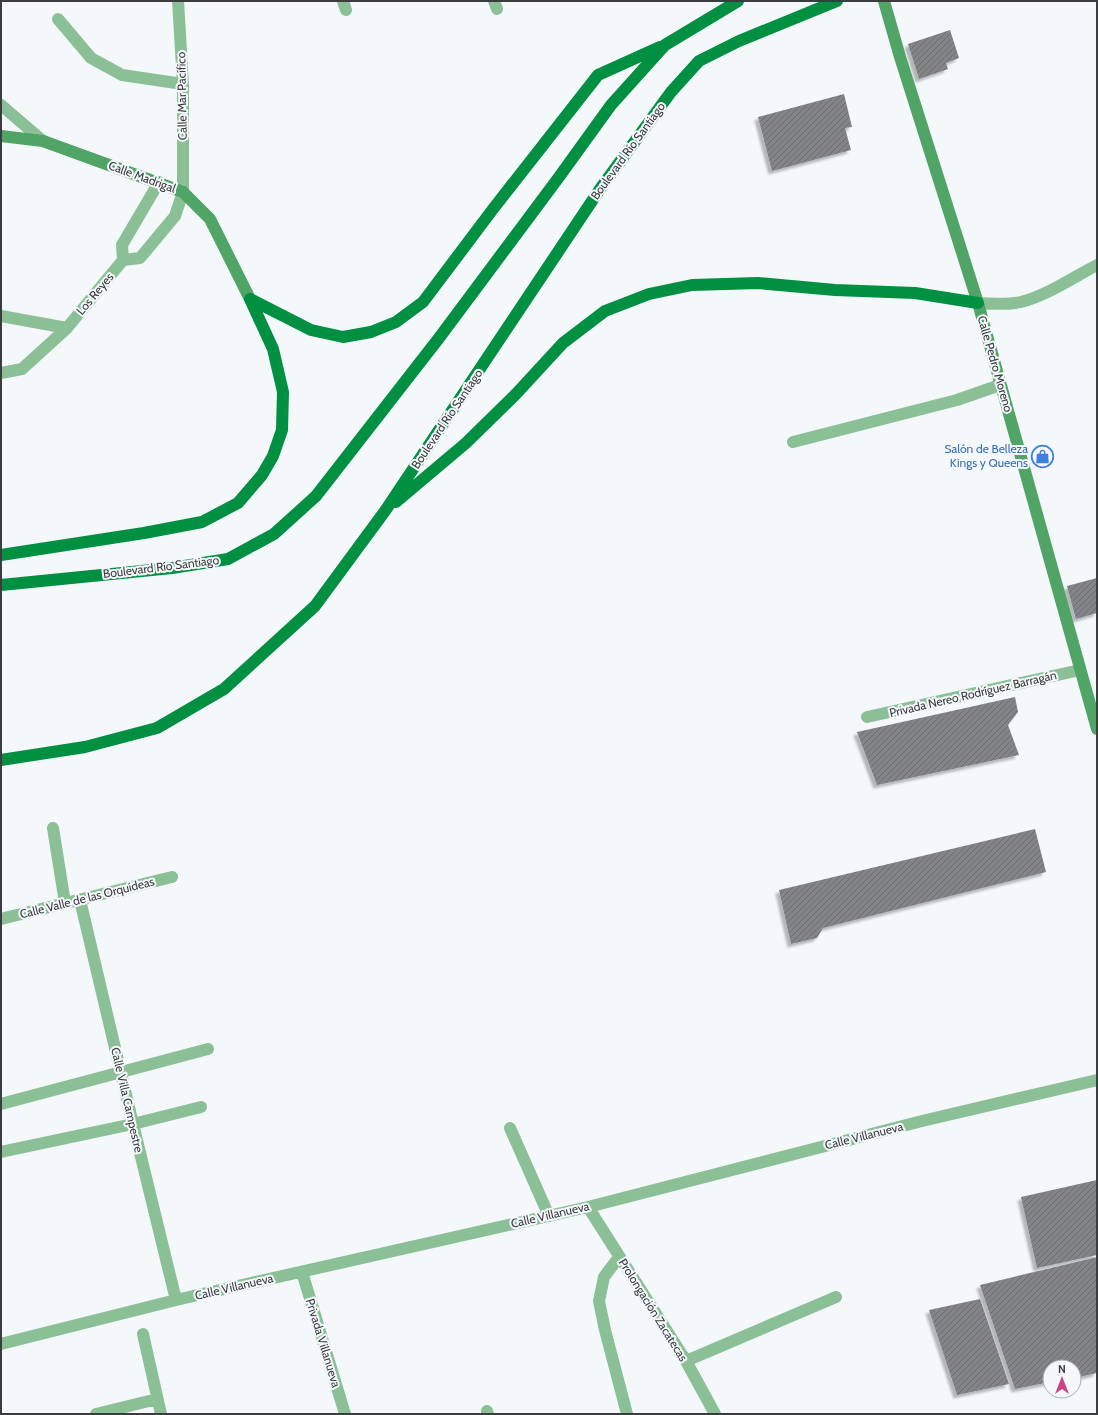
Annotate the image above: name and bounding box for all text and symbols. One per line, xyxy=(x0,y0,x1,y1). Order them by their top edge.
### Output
street label: Calle Mar Pacífico xyxy=(173,51,190,140)
street label: Boulevard Río Santiago xyxy=(587,99,668,202)
street label: Calle Madrigal xyxy=(106,157,178,196)
street label: Los Reyes xyxy=(73,270,117,318)
street label: Calle Pedro Moreno xyxy=(975,314,1016,414)
street label: Boulevard Río Santiago xyxy=(408,366,486,471)
place label: Salón de Belleza Kings y Queens xyxy=(944,441,1028,470)
shop icon: Salón de Belleza Kings y Queens xyxy=(1030,443,1056,469)
street label: Boulevard Río Santiago xyxy=(102,552,220,581)
street label: Privada Nereo Rodríguez Barragán xyxy=(888,667,1058,720)
street label: Calle Valle de las Orquídeas xyxy=(18,874,156,922)
street label: Calle Villa Campestre xyxy=(108,1046,147,1154)
street label: Calle Villanueva xyxy=(823,1118,905,1152)
street label: Calle Villanueva xyxy=(509,1198,591,1231)
street label: Prolongación Zacatecas xyxy=(616,1256,691,1364)
street label: Calle Villanueva xyxy=(193,1270,275,1303)
street label: Privada Villanueva xyxy=(303,1297,344,1389)
north arrow xyxy=(1042,1359,1082,1399)
text: N xyxy=(1058,1362,1066,1376)

